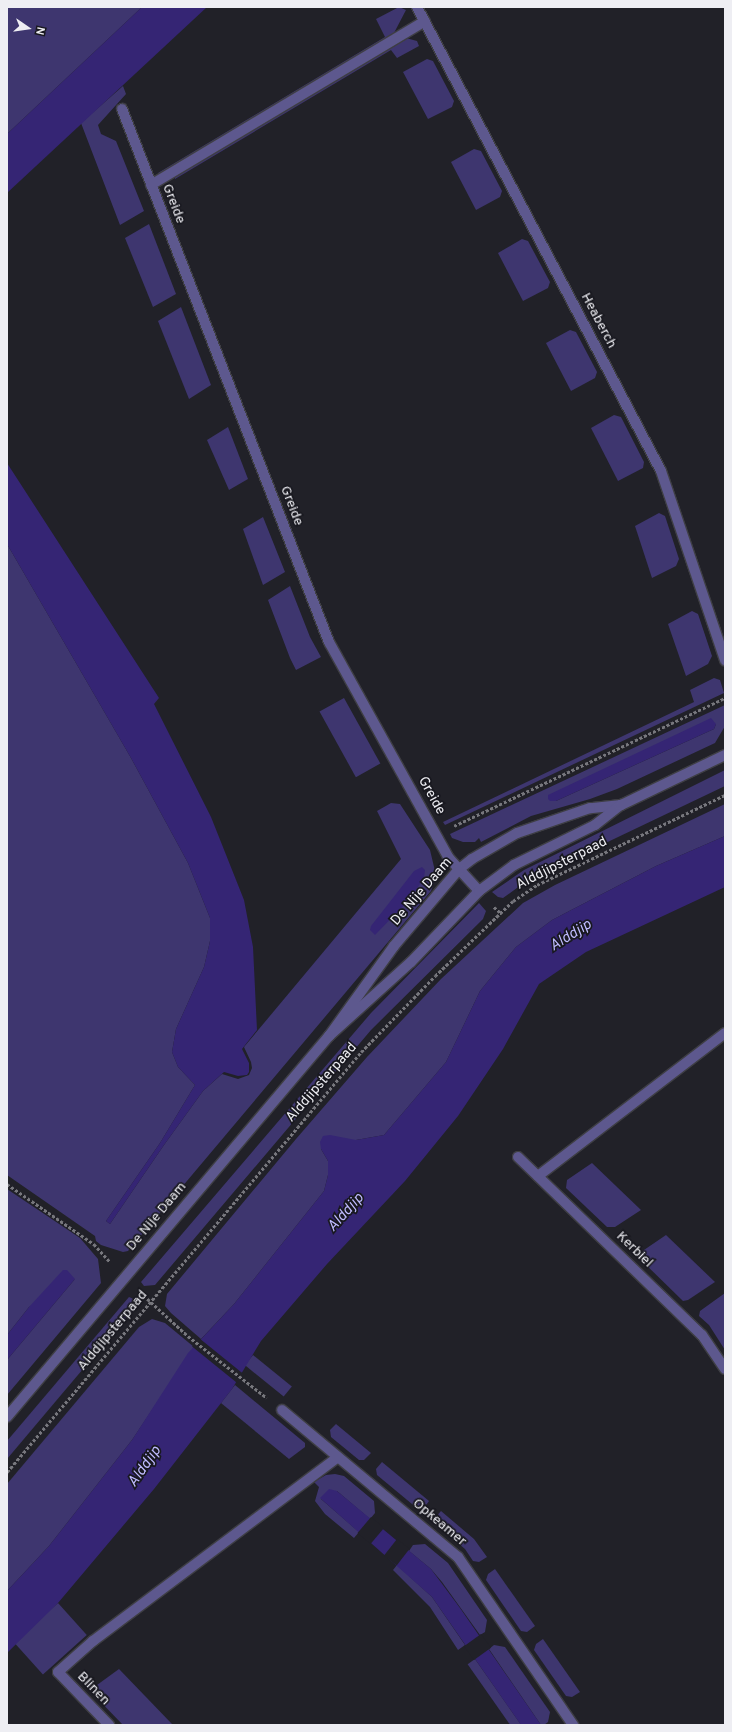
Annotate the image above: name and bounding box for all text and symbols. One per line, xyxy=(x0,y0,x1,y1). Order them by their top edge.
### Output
north arrow xyxy=(8,8,48,48)
text: N xyxy=(32,25,47,36)
street label: Greide xyxy=(158,182,188,226)
street label: Heaberch xyxy=(576,290,620,352)
street label: Greide xyxy=(276,484,306,528)
street label: Greide xyxy=(414,774,448,818)
street label: Alddjipsterpaad xyxy=(514,834,610,894)
street label: De Nije Daam xyxy=(388,855,456,929)
water label: Alddjip xyxy=(547,916,595,956)
street label: Alddjipsterpaad xyxy=(283,1040,361,1126)
street label: De Nije Daam xyxy=(123,1179,191,1255)
water label: Alddjip xyxy=(324,1190,368,1236)
street label: Kerbiel xyxy=(612,1228,656,1272)
street label: Alddjipsterpaad xyxy=(74,1287,152,1375)
water label: Alddjip xyxy=(124,1443,166,1491)
street label: Opkeamer xyxy=(409,1496,469,1550)
street label: Blinen xyxy=(73,1669,113,1709)

